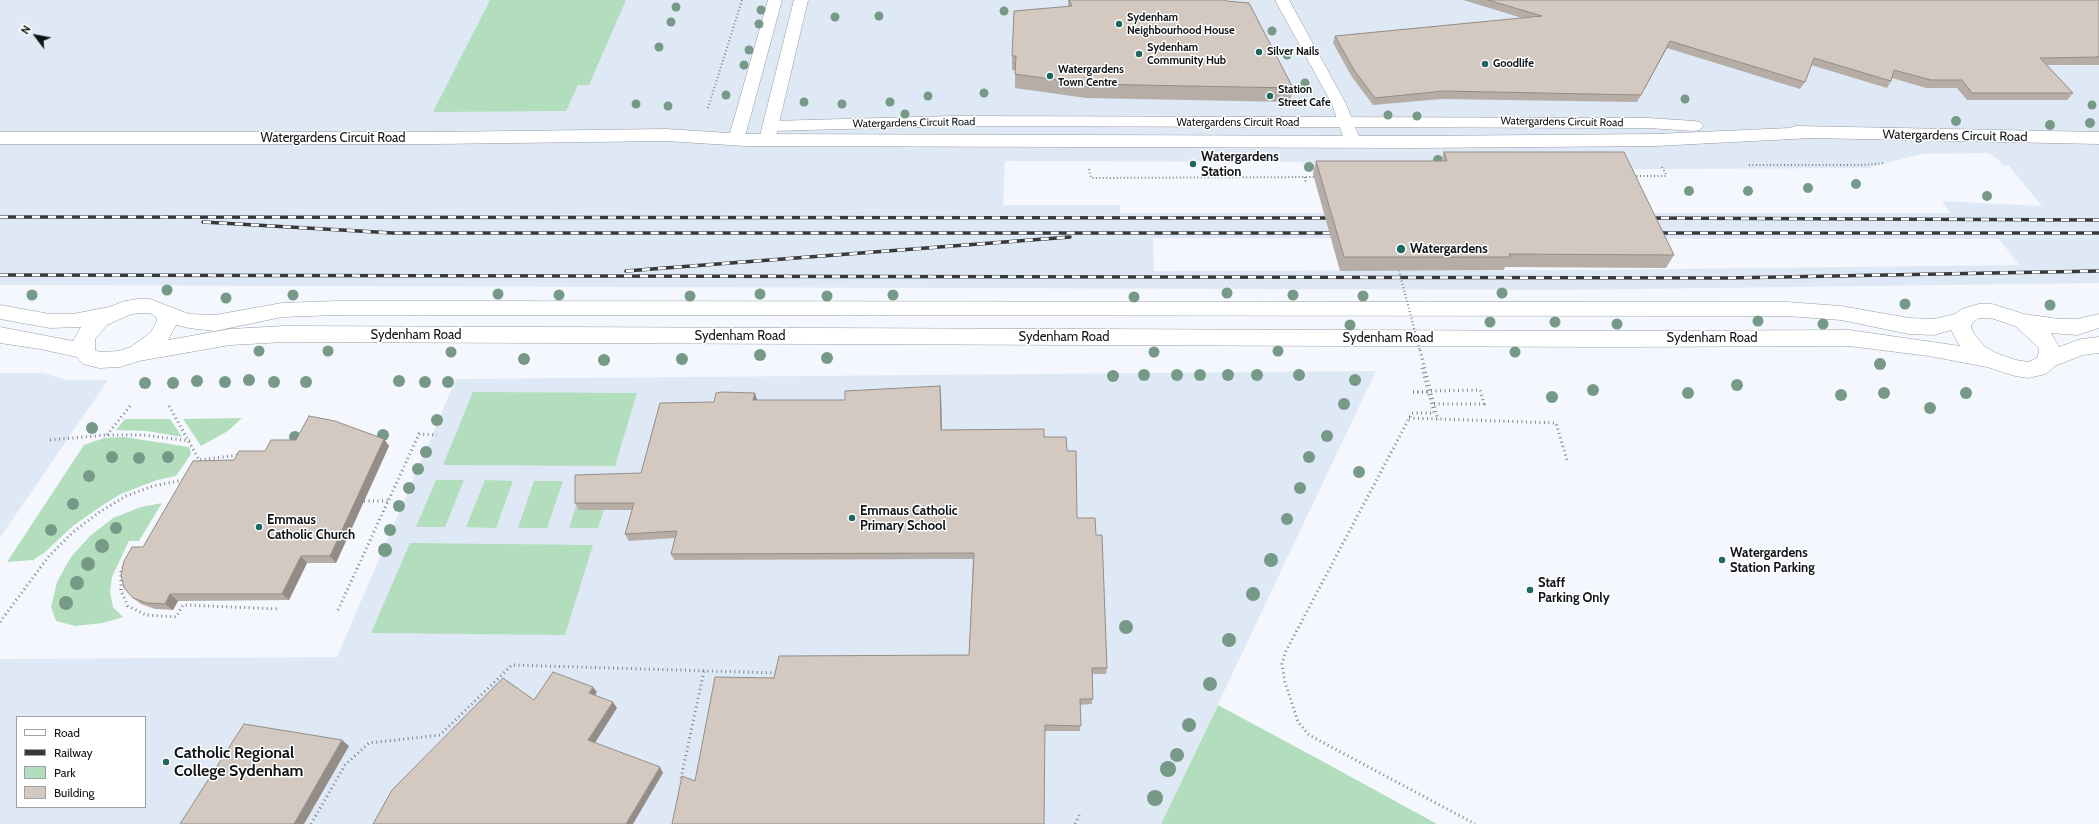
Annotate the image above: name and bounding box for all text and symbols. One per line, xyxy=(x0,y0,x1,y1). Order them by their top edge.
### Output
place label: Sydenham Neighbourhood House xyxy=(1127,11,1235,37)
north arrow xyxy=(16,16,56,56)
marker: Sydenham Neighbourhood House xyxy=(1114,19,1124,29)
text: N xyxy=(18,23,34,37)
place label: Sydenham Community Hub xyxy=(1147,41,1226,67)
place label: Silver Nails xyxy=(1267,45,1319,59)
marker: Silver Nails xyxy=(1254,47,1264,57)
marker: Sydenham Community Hub xyxy=(1134,49,1144,59)
place label: Goodlife xyxy=(1493,57,1534,71)
marker: Goodlife xyxy=(1480,59,1490,69)
place label: Watergardens Town Centre xyxy=(1058,63,1124,89)
marker: Watergardens Town Centre xyxy=(1045,71,1055,81)
place label: Station Street Cafe xyxy=(1278,83,1331,109)
marker: Station Street Cafe xyxy=(1265,91,1275,101)
street label: Watergardens Circuit Road xyxy=(1501,114,1623,130)
street label: Watergardens Circuit Road xyxy=(853,115,975,131)
street label: Watergardens Circuit Road xyxy=(1177,116,1299,130)
street label: Watergardens Circuit Road xyxy=(1882,127,2028,145)
street label: Watergardens Circuit Road xyxy=(260,130,406,146)
place label: Watergardens Station xyxy=(1201,149,1279,180)
marker: Watergardens Station xyxy=(1188,159,1198,169)
place label: Watergardens xyxy=(1410,241,1488,257)
marker: Watergardens xyxy=(1395,243,1407,255)
street label: Sydenham Road xyxy=(371,327,461,343)
street label: Sydenham Road xyxy=(695,328,785,344)
street label: Sydenham Road xyxy=(1019,329,1109,345)
street label: Sydenham Road xyxy=(1343,330,1433,346)
street label: Sydenham Road xyxy=(1667,330,1757,346)
place label: Emmaus Catholic Primary School xyxy=(860,503,958,534)
place label: Emmaus Catholic Church xyxy=(267,512,355,543)
marker: Emmaus Catholic Primary School xyxy=(847,513,857,523)
marker: Emmaus Catholic Church xyxy=(254,522,264,532)
place label: Watergardens Station Parking xyxy=(1730,545,1815,576)
marker: Watergardens Station Parking xyxy=(1717,555,1727,565)
place label: Staff Parking Only xyxy=(1538,575,1610,606)
marker: Staff Parking Only xyxy=(1525,585,1535,595)
legend xyxy=(16,716,146,808)
text: Road xyxy=(54,725,80,740)
place label: Catholic Regional College Sydenham xyxy=(174,743,304,781)
text: Railway xyxy=(54,745,92,760)
marker: Catholic Regional College Sydenham xyxy=(161,757,171,767)
text: Park xyxy=(54,765,76,780)
text: Building xyxy=(54,785,95,800)

